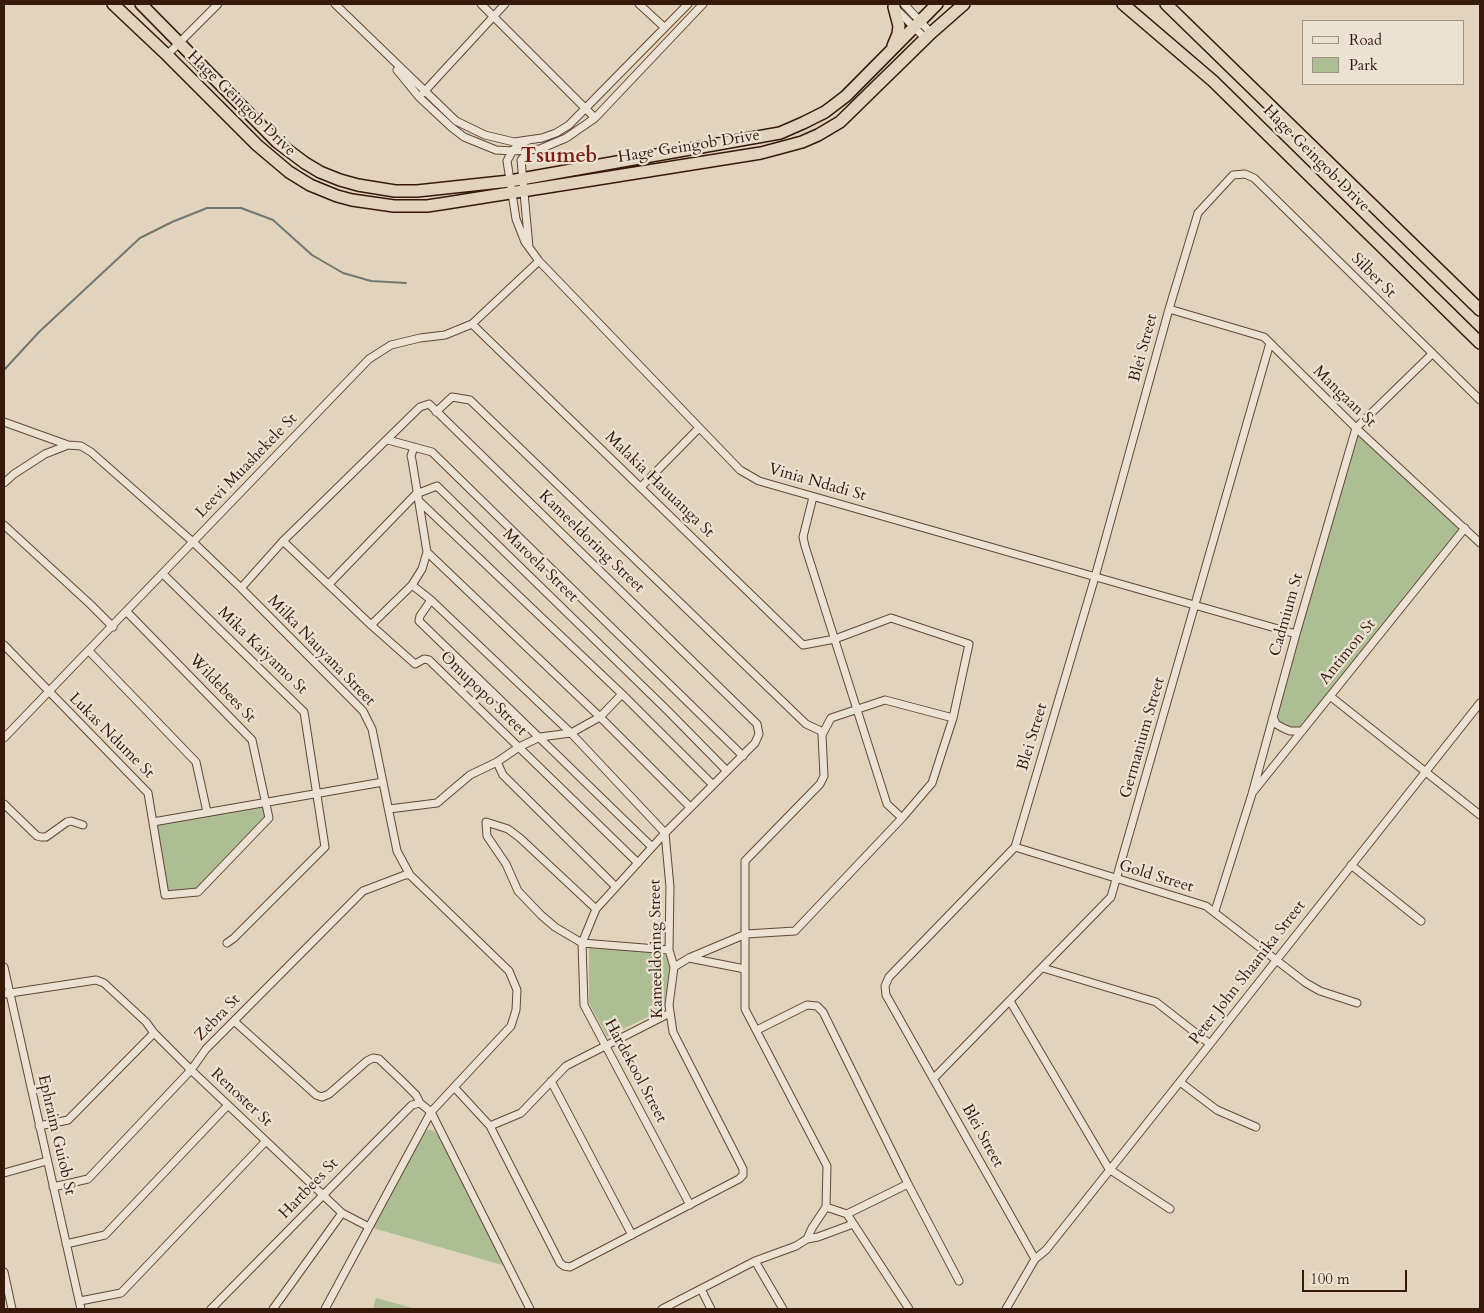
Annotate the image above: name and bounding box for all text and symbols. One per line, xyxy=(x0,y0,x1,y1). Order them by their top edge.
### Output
legend xyxy=(1302,20,1464,85)
text: Road xyxy=(1349,30,1382,50)
street label: Hage Geingob Drive xyxy=(183,47,299,161)
text: Park xyxy=(1349,55,1378,75)
street label: Hage Geingob Drive xyxy=(1258,101,1374,217)
street label: Hage Geingob Drive xyxy=(617,126,761,168)
district label: Tsumeb xyxy=(521,144,597,170)
street label: Silber St xyxy=(1347,250,1399,302)
street label: Blei Street xyxy=(1126,312,1162,384)
street label: Mangaan St xyxy=(1308,362,1380,432)
street label: Leevi Muashekele St xyxy=(192,410,302,522)
street label: Malakia Hauuanga St xyxy=(600,428,718,542)
street label: Vinia Ndadi St xyxy=(766,460,868,506)
street label: Kameeldoring Street xyxy=(534,487,648,597)
street label: Maroela Street xyxy=(498,525,582,607)
street label: Cadmium St xyxy=(1266,571,1308,659)
street label: Milka Nauyana Street xyxy=(263,591,379,711)
street label: Mika Kaiyamo St xyxy=(213,603,311,699)
street label: Antimon St xyxy=(1316,615,1380,689)
street label: Omupopo Street xyxy=(436,648,530,740)
street label: Wildebees St xyxy=(185,651,259,727)
street label: Germanium Street xyxy=(1117,675,1169,801)
street label: Lukas Ndume St xyxy=(64,689,158,783)
street label: Blei Street xyxy=(1014,701,1052,773)
street label: Gold Street xyxy=(1117,857,1195,897)
street label: Kameeldoring Street xyxy=(646,879,668,1019)
street label: Peter John Shaanika Street xyxy=(1186,897,1310,1049)
street label: Zebra St xyxy=(191,991,245,1045)
street label: Hardekool Street xyxy=(600,1016,670,1126)
street label: Renoster St xyxy=(206,1065,276,1131)
street label: Ephraim Guiob St xyxy=(33,1073,79,1197)
street label: Blei Street xyxy=(957,1101,1007,1171)
street label: Hartbees St xyxy=(275,1155,343,1223)
scale bar xyxy=(1304,1260,1409,1292)
text: 100 m xyxy=(1310,1269,1350,1289)

